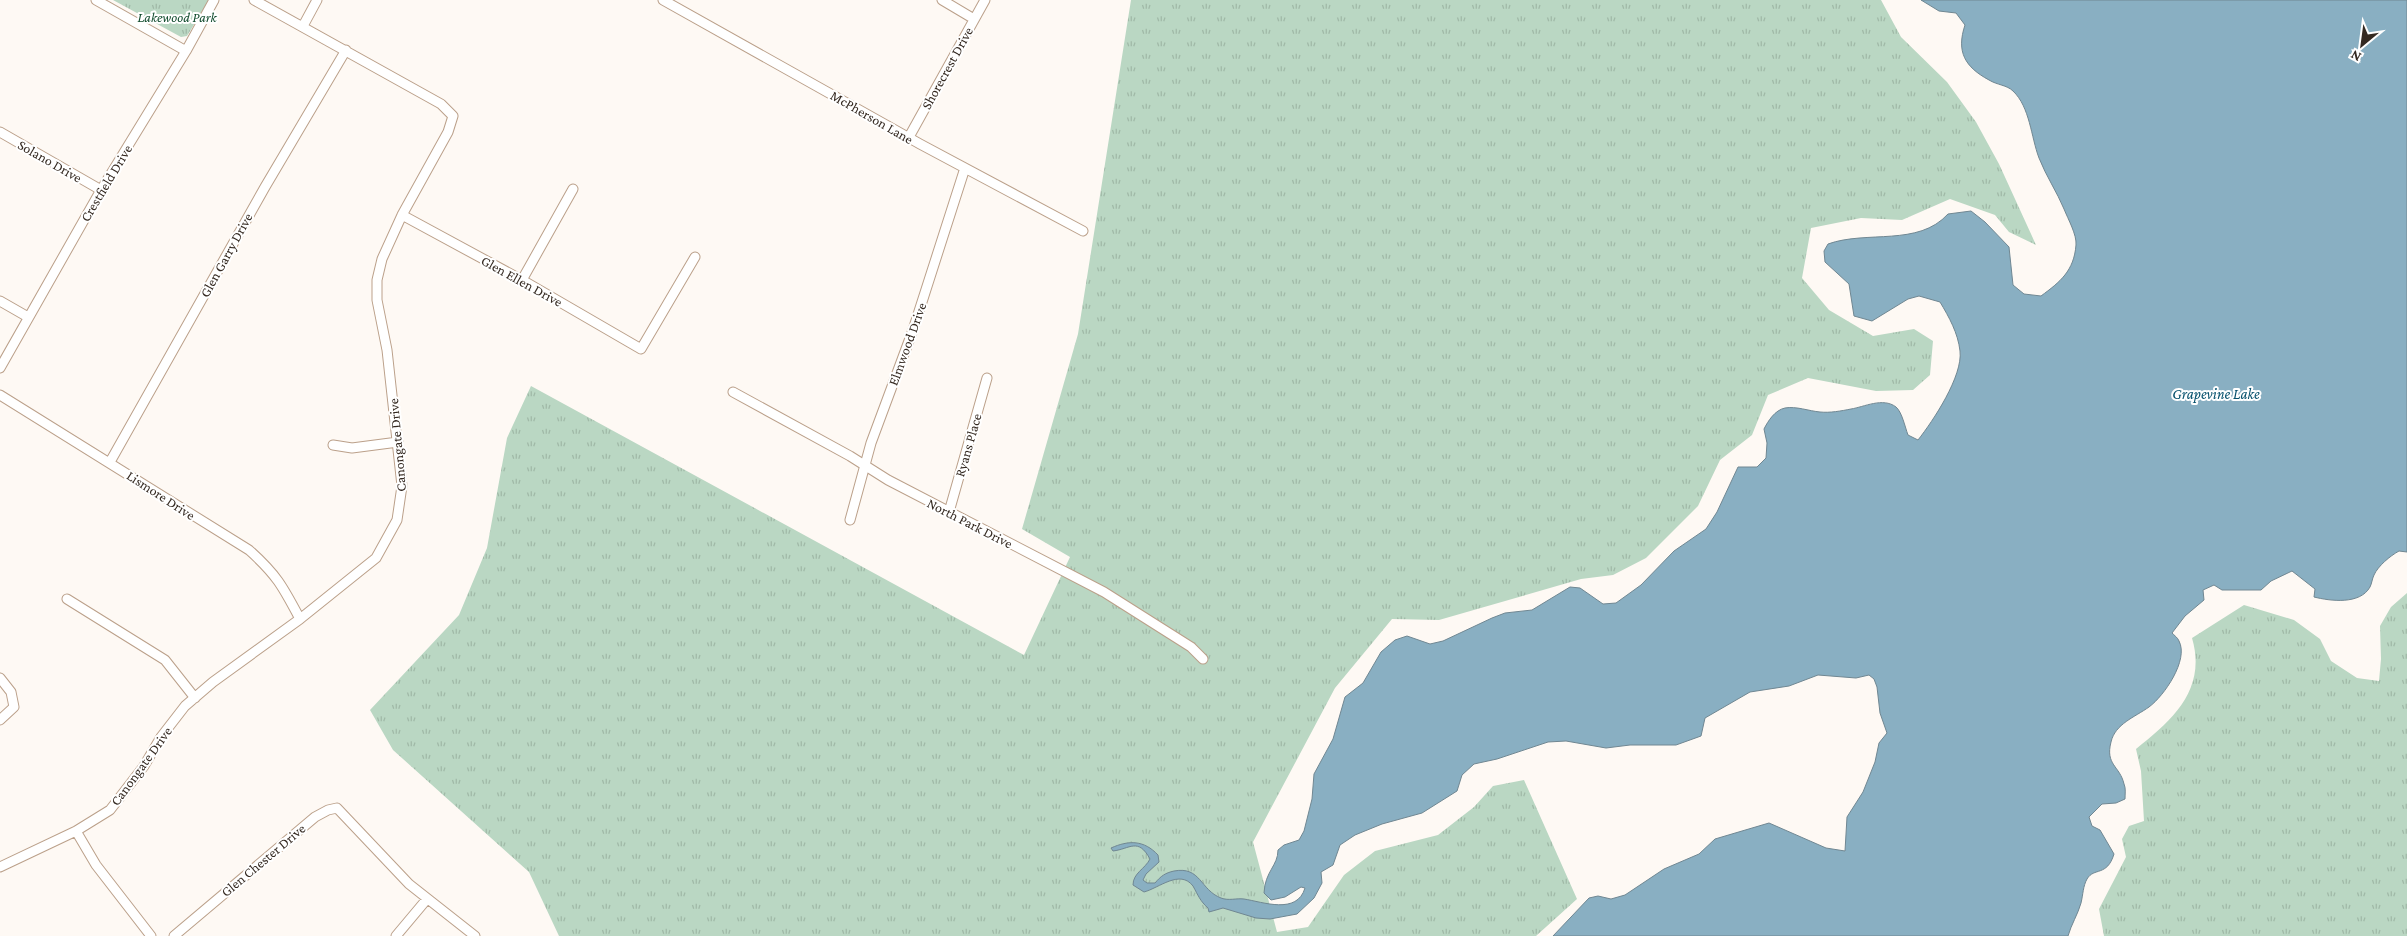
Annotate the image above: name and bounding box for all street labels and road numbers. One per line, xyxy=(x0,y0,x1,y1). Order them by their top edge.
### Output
street label: Shorecrest Drive xyxy=(918,24,976,112)
street label: McPherson Lane xyxy=(828,87,916,147)
street label: Solano Drive xyxy=(15,136,85,186)
street label: Crestfield Drive xyxy=(77,142,135,224)
street label: Glen Garry Drive xyxy=(196,210,256,300)
street label: Glen Ellen Drive xyxy=(479,252,565,310)
street label: Elmwood Drive xyxy=(885,300,929,388)
street label: Canongate Drive xyxy=(385,398,409,492)
street label: Ryans Place xyxy=(951,412,985,478)
street label: Lismore Drive xyxy=(124,467,198,523)
street label: North Park Drive xyxy=(925,495,1015,551)
street label: Canongate Drive xyxy=(107,723,175,809)
street label: Glen Chester Drive xyxy=(218,820,308,900)

